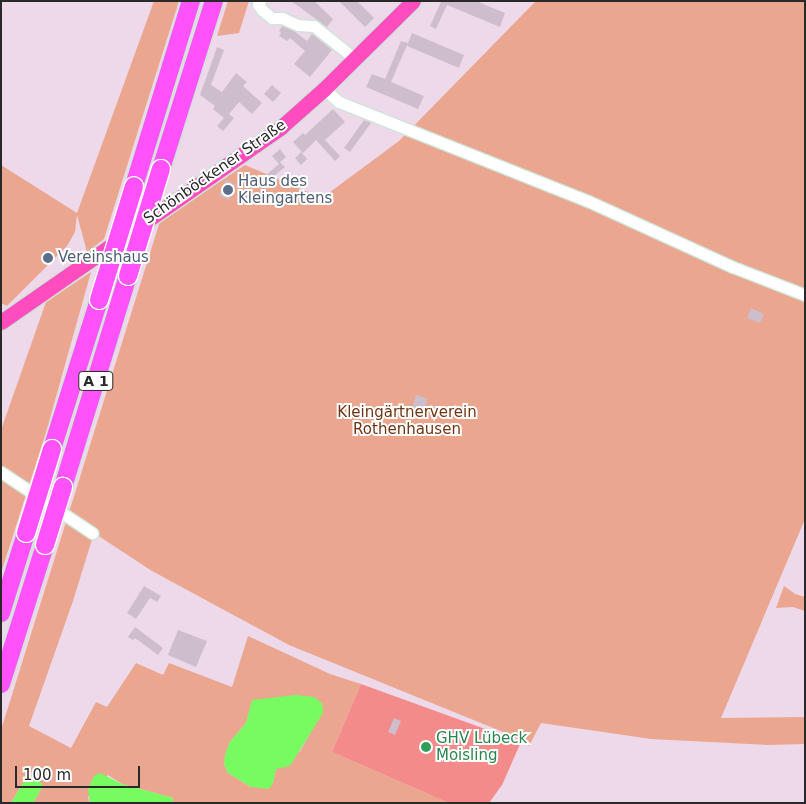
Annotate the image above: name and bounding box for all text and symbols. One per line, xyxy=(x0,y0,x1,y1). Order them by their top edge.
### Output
street label: Schönböckener Straße xyxy=(140,116,290,228)
place label: Haus des Kleingartens xyxy=(238,172,332,207)
marker: Haus des Kleingartens xyxy=(222,184,234,196)
place label: Vereinshaus xyxy=(58,249,149,267)
marker: Vereinshaus xyxy=(42,252,54,264)
road number: A 1 xyxy=(77,370,115,392)
park label: Kleingärtnerverein Rothenhausen xyxy=(337,403,477,438)
place label: GHV Lübeck Moisling xyxy=(436,729,527,764)
marker: GHV Lübeck Moisling xyxy=(420,741,432,753)
scale bar xyxy=(18,756,142,788)
text: 100 m xyxy=(23,766,71,784)

